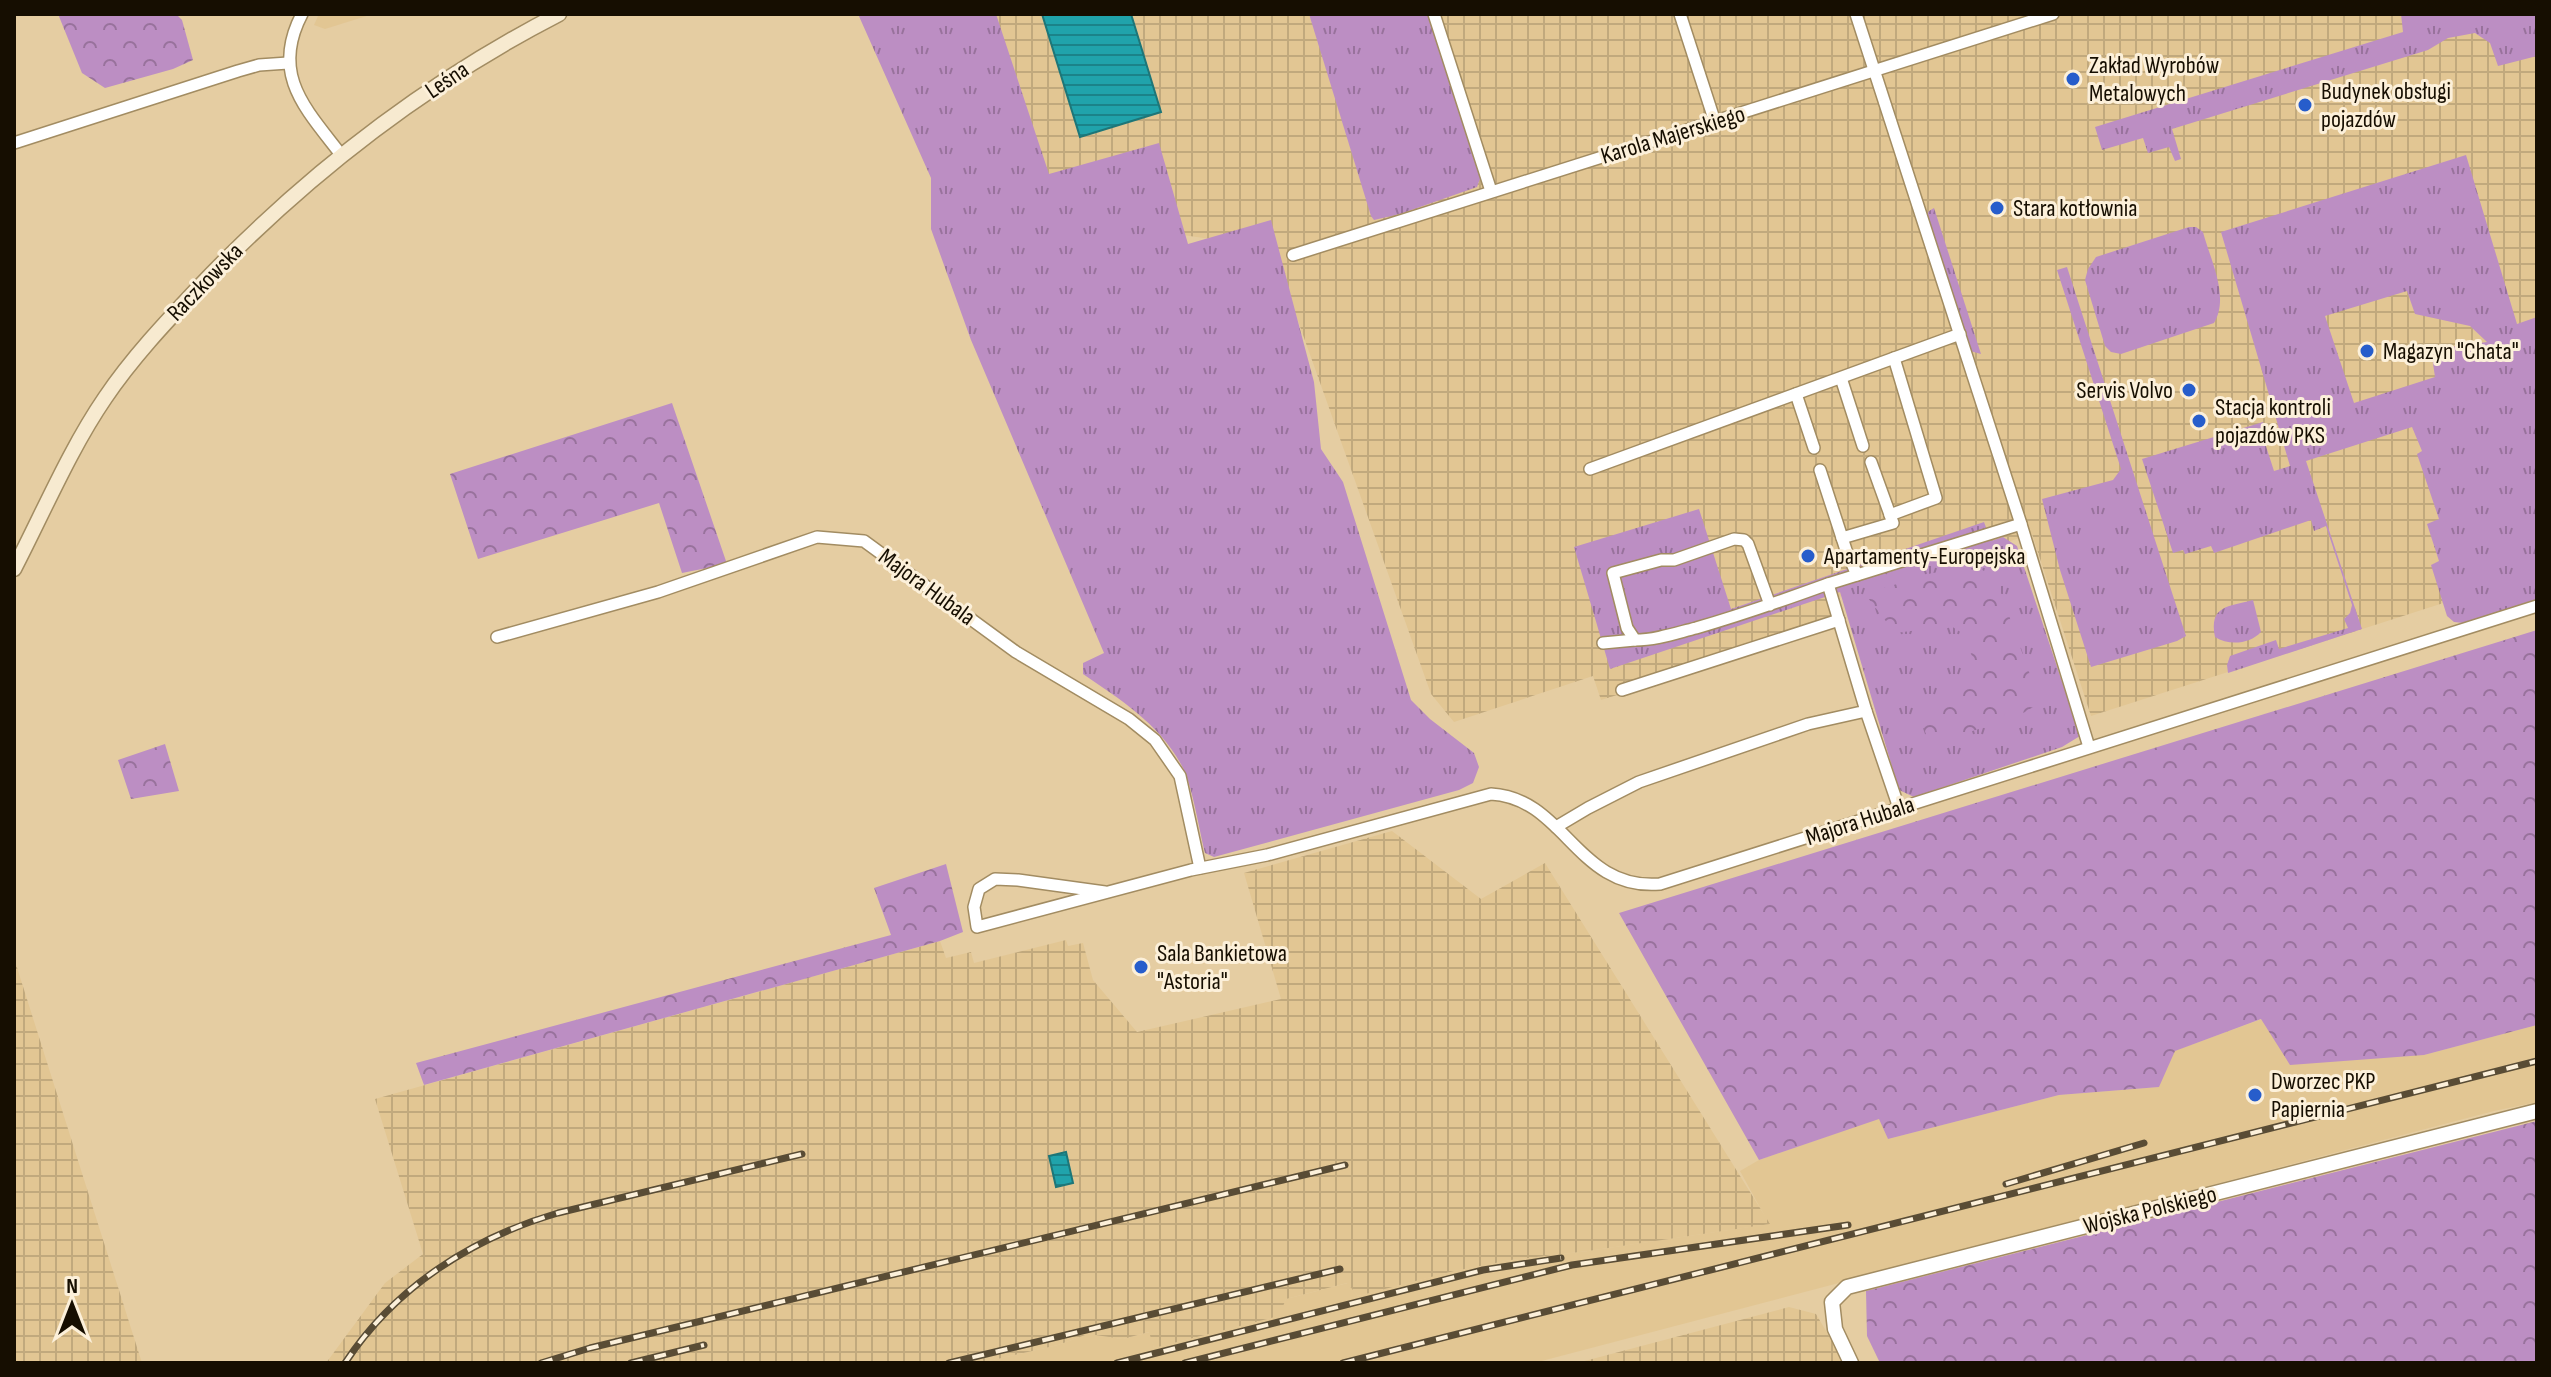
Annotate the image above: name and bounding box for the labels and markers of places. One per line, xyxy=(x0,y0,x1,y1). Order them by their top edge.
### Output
place label: Zakład Wyrobów Metalowych xyxy=(2089,51,2219,108)
marker: Zakład Wyrobów Metalowych xyxy=(2064,70,2082,88)
place label: Budynek obsługi pojazdów xyxy=(2321,77,2451,134)
marker: Budynek obsługi pojazdów xyxy=(2296,96,2314,114)
place label: Stara kotłownia xyxy=(2013,194,2137,223)
marker: Stara kotłownia xyxy=(1988,199,2006,217)
place label: Magazyn "Chata" xyxy=(2383,337,2519,366)
marker: Magazyn "Chata" xyxy=(2358,342,2376,360)
place label: Servis Volvo xyxy=(2076,376,2173,405)
marker: Servis Volvo xyxy=(2180,381,2198,399)
place label: Stacja kontroli pojazdów PKS xyxy=(2215,393,2331,450)
marker: Stacja kontroli pojazdów PKS xyxy=(2190,412,2208,430)
place label: Apartamenty-Europejska xyxy=(1823,542,2025,571)
marker: Apartamenty-Europejska xyxy=(1799,547,1817,565)
place label: Sala Bankietowa "Astoria" xyxy=(1157,939,1287,996)
marker: Sala Bankietowa "Astoria" xyxy=(1132,958,1150,976)
place label: Dworzec PKP Papiernia xyxy=(2271,1067,2375,1124)
marker: Dworzec PKP Papiernia xyxy=(2246,1086,2264,1104)

